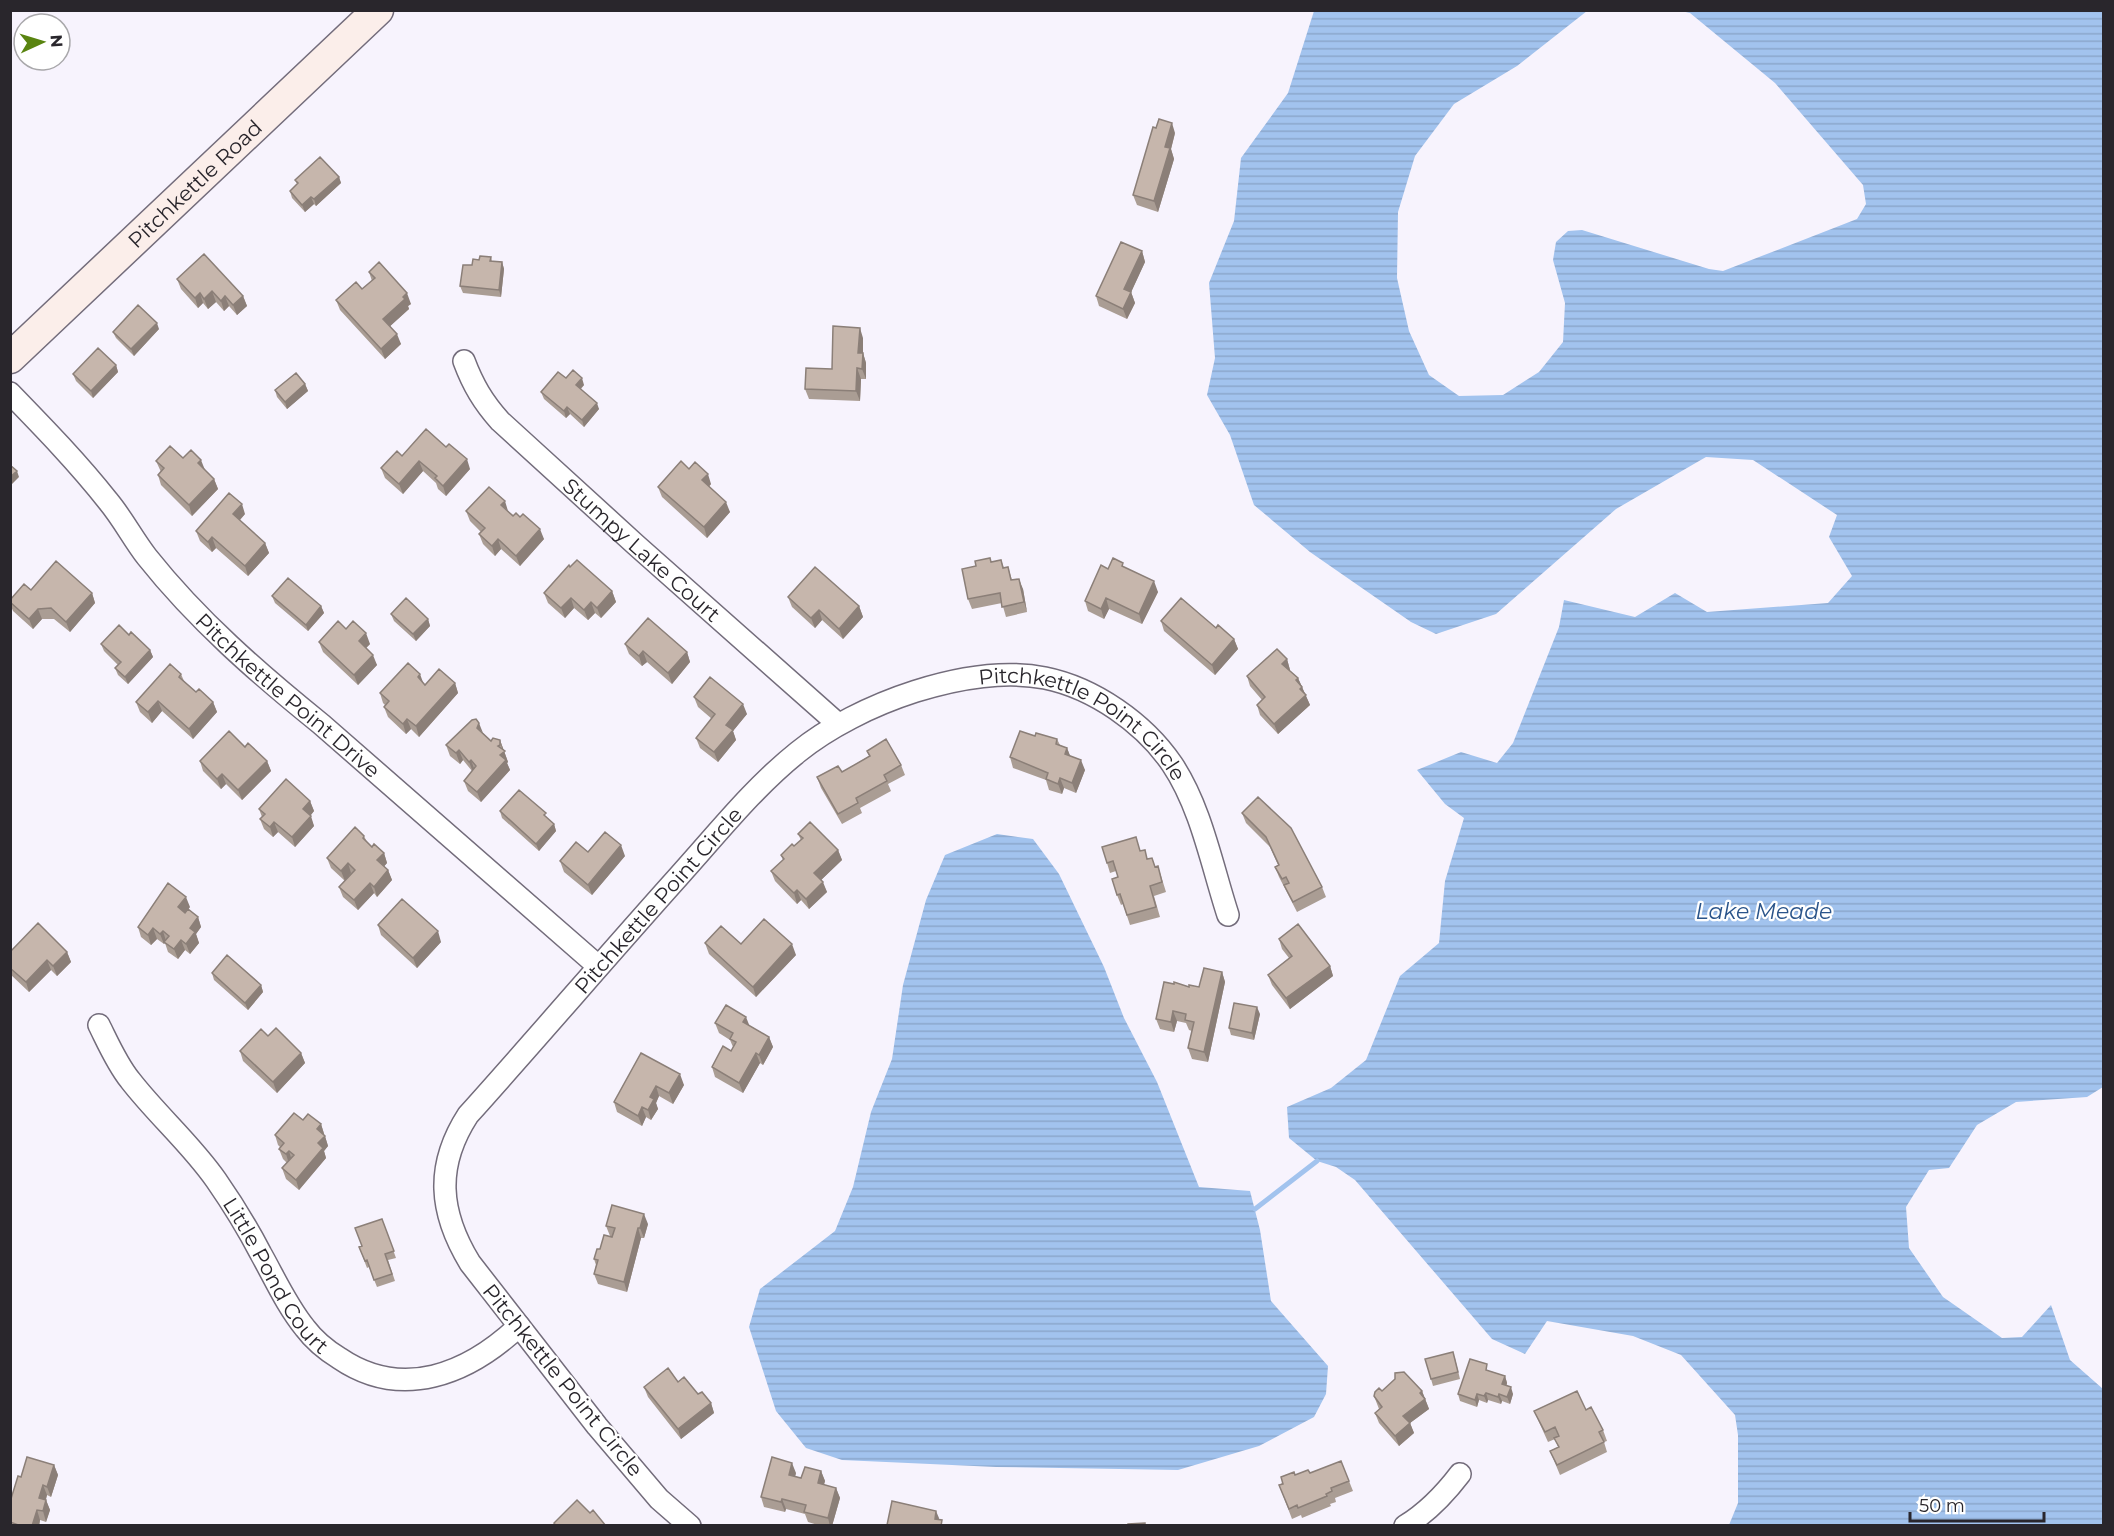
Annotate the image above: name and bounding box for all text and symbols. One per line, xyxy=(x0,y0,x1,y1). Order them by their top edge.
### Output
north arrow xyxy=(12,12,72,72)
text: N xyxy=(47,34,66,48)
street label: Pitchkettle Road xyxy=(122,114,267,253)
street label: Stumpy Lake Court xyxy=(558,473,726,627)
street label: Pitchkettle Point Drive xyxy=(191,607,385,783)
street label: Pitchkettle Point Circle xyxy=(977,662,1192,785)
street label: Pitchkettle Point Circle xyxy=(569,802,747,998)
water label: Lake Meade xyxy=(1696,898,1832,925)
street label: Little Pond Court xyxy=(218,1192,334,1359)
street label: Pitchkettle Point Circle xyxy=(478,1279,648,1481)
scale bar xyxy=(1910,1485,2044,1523)
text: 50 m xyxy=(1919,1495,1965,1517)

